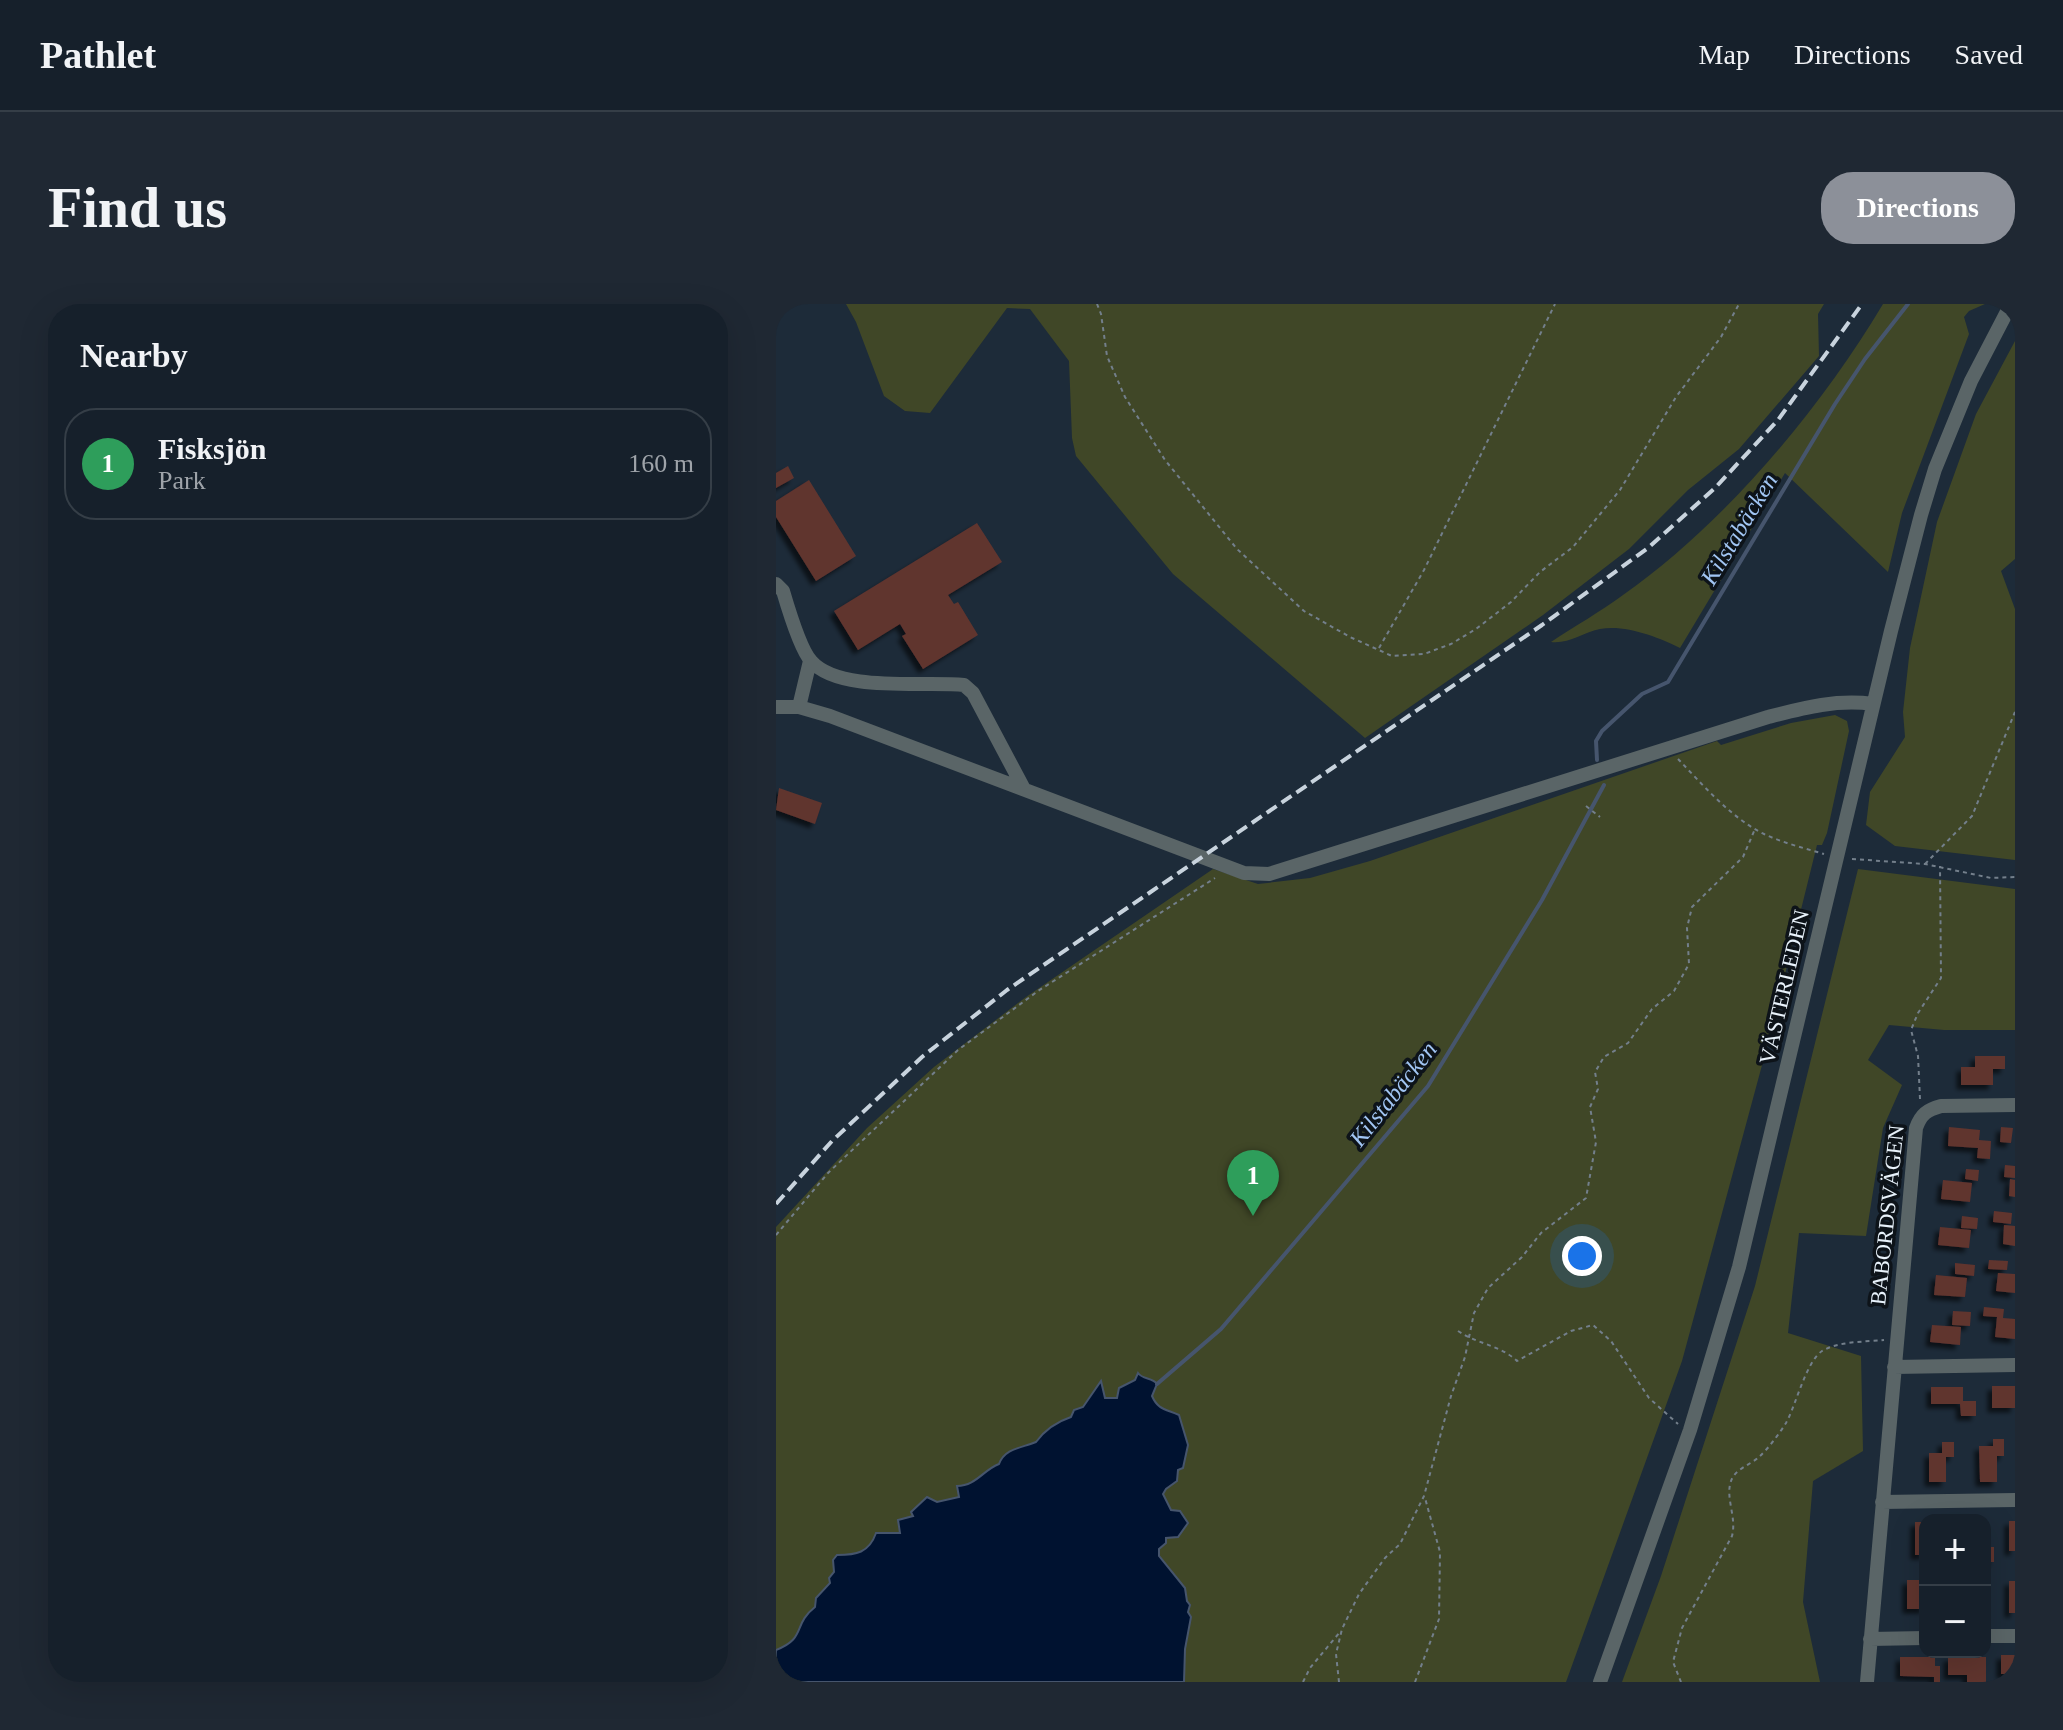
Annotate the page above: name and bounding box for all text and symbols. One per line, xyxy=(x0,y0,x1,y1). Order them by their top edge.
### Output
text: Pathlet xyxy=(40,34,156,76)
text: Map xyxy=(1699,39,1750,70)
text: Directions xyxy=(1794,39,1911,70)
text: Saved xyxy=(1955,39,2023,70)
button: Directions xyxy=(1821,172,2015,244)
text: Find us xyxy=(48,177,227,239)
text: Nearby xyxy=(80,337,188,374)
text: Fisksjön xyxy=(158,432,266,465)
text: 1 xyxy=(102,449,115,478)
text: 160 m xyxy=(628,449,694,478)
text: Park xyxy=(158,466,206,495)
water label: Kilstabäcken xyxy=(1695,469,1782,590)
street label: VÄSTERLEDEN xyxy=(1754,907,1814,1067)
water label: Kilstabäcken xyxy=(1344,1037,1442,1152)
street label: BABORDSVÄGEN xyxy=(1865,1124,1909,1306)
pin: 1 xyxy=(1227,1150,1279,1216)
your location xyxy=(1562,1236,1602,1276)
map controls xyxy=(1919,1514,1991,1658)
button: + xyxy=(1919,1514,1991,1586)
button: − xyxy=(1919,1586,1991,1658)

